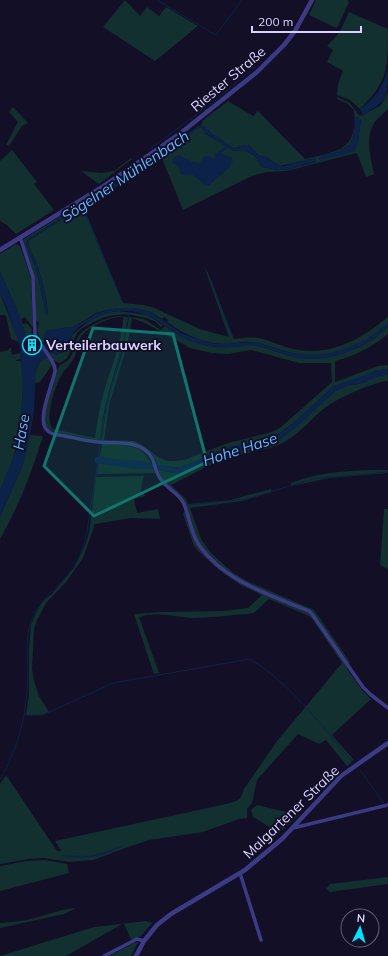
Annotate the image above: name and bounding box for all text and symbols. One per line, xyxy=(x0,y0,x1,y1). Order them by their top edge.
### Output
scale bar xyxy=(252,8,361,34)
text: 200 m xyxy=(258,14,293,29)
street label: Riester Straße xyxy=(187,42,269,116)
water label: Sögelner Mühlenbach xyxy=(57,126,193,226)
building icon: Verteilerbauwerk xyxy=(21,334,43,356)
place label: Verteilerbauwerk xyxy=(45,336,161,354)
water label: Hase xyxy=(9,413,33,451)
water label: Hohe Hase xyxy=(200,428,280,470)
street label: Malgartener Straße xyxy=(239,762,343,862)
north arrow xyxy=(340,908,380,948)
text: N xyxy=(356,911,366,925)

